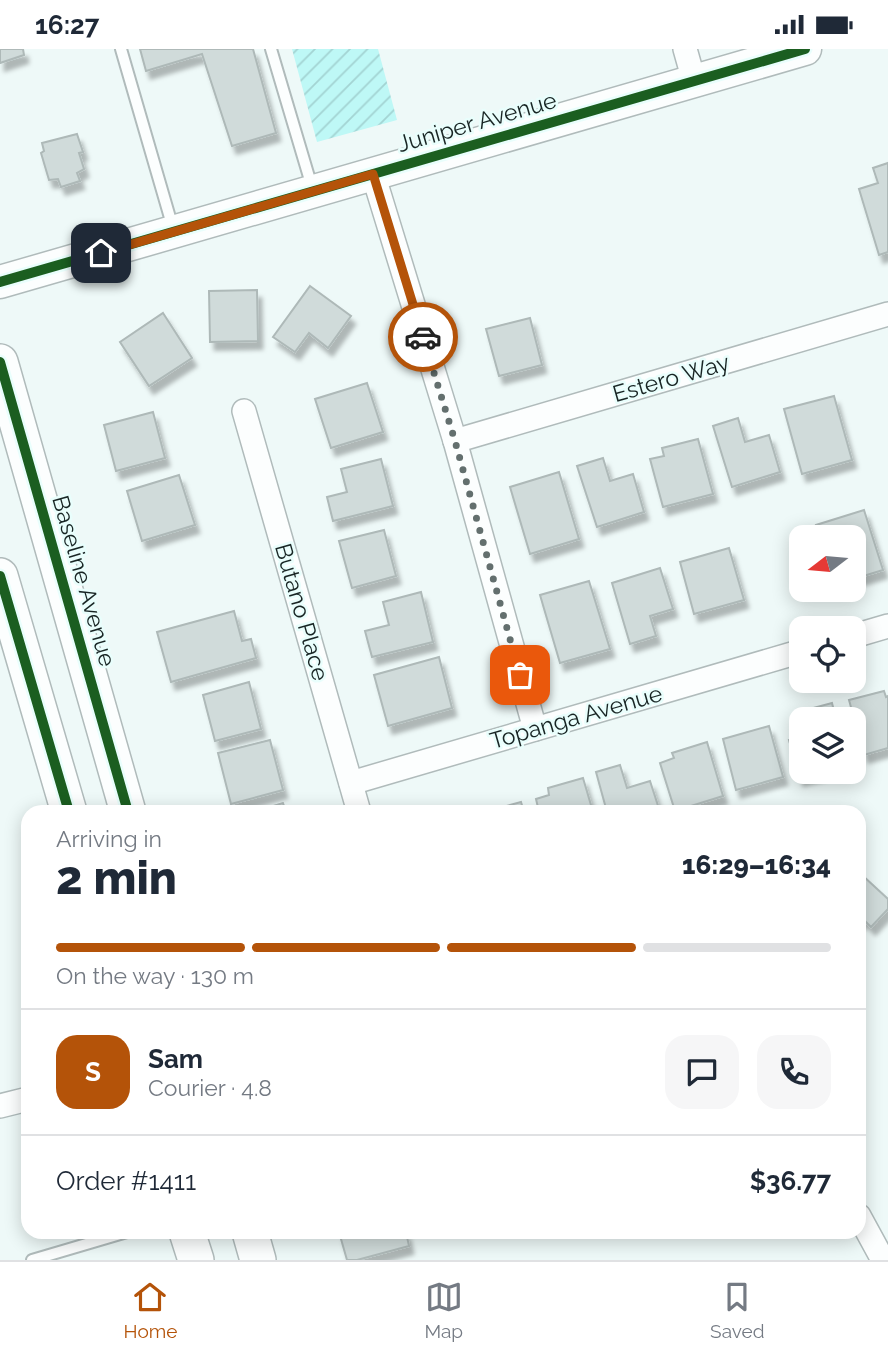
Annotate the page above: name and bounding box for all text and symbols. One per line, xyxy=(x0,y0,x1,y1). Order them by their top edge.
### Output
text: 16:27 xyxy=(35,10,99,40)
street label: Juniper Avenue xyxy=(394,86,559,157)
pin xyxy=(71,223,131,283)
icon: home xyxy=(82,234,120,272)
courier xyxy=(388,302,458,372)
icon: car xyxy=(404,318,442,356)
street label: Estero Way xyxy=(609,348,732,407)
street label: Baseline Avenue xyxy=(47,492,122,669)
north arrow xyxy=(789,525,866,602)
map controls xyxy=(789,525,866,784)
street label: Butano Place xyxy=(270,540,335,683)
button: locate xyxy=(789,616,866,693)
pin xyxy=(490,645,550,705)
icon: bag xyxy=(501,656,539,694)
street label: Topanga Avenue xyxy=(487,679,665,754)
button: layers xyxy=(789,707,866,784)
text: Arriving in xyxy=(56,825,162,852)
text: 16:29–16:34 xyxy=(682,850,831,880)
text: 2 min xyxy=(56,851,177,905)
text: On the way · 130 m xyxy=(56,962,254,989)
button: chat xyxy=(665,1035,739,1109)
button: phone xyxy=(757,1035,831,1109)
text: Sam xyxy=(148,1044,203,1074)
text: S xyxy=(85,1057,101,1087)
text: Courier · 4.8 xyxy=(148,1074,272,1101)
text: Order #1411 xyxy=(56,1166,196,1196)
text: $36.77 xyxy=(750,1166,831,1196)
tab: Home xyxy=(124,1278,177,1342)
tab: Map xyxy=(424,1278,463,1342)
tab: Saved xyxy=(710,1278,764,1342)

